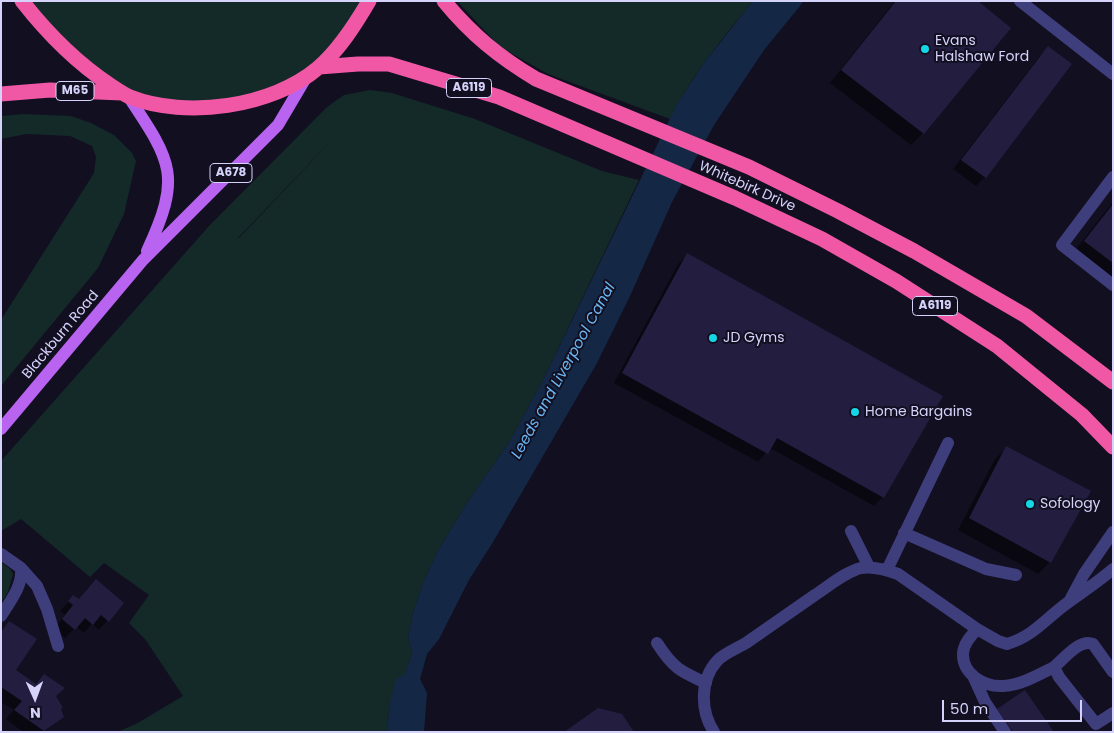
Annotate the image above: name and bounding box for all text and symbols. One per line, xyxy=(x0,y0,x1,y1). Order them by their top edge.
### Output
place label: Evans Halshaw Ford xyxy=(935,33,1029,65)
marker: Evans Halshaw Ford xyxy=(919,43,931,55)
road number: A6119 xyxy=(446,78,492,98)
road number: M65 xyxy=(56,82,94,100)
street label: Whitebirk Drive xyxy=(696,158,798,216)
road number: A678 xyxy=(210,164,252,182)
water label: Leeds and Liverpool Canal xyxy=(508,280,620,462)
street label: Blackburn Road xyxy=(19,287,103,383)
road number: A6119 xyxy=(912,296,958,316)
place label: JD Gyms xyxy=(723,330,785,346)
marker: JD Gyms xyxy=(707,332,719,344)
place label: Home Bargains xyxy=(865,404,972,420)
marker: Home Bargains xyxy=(849,406,861,418)
place label: Sofology xyxy=(1040,496,1100,512)
marker: Sofology xyxy=(1024,498,1036,510)
north arrow xyxy=(10,673,60,723)
scale bar xyxy=(944,690,1084,722)
text: 50 m xyxy=(950,698,988,719)
text: N xyxy=(30,703,41,723)

